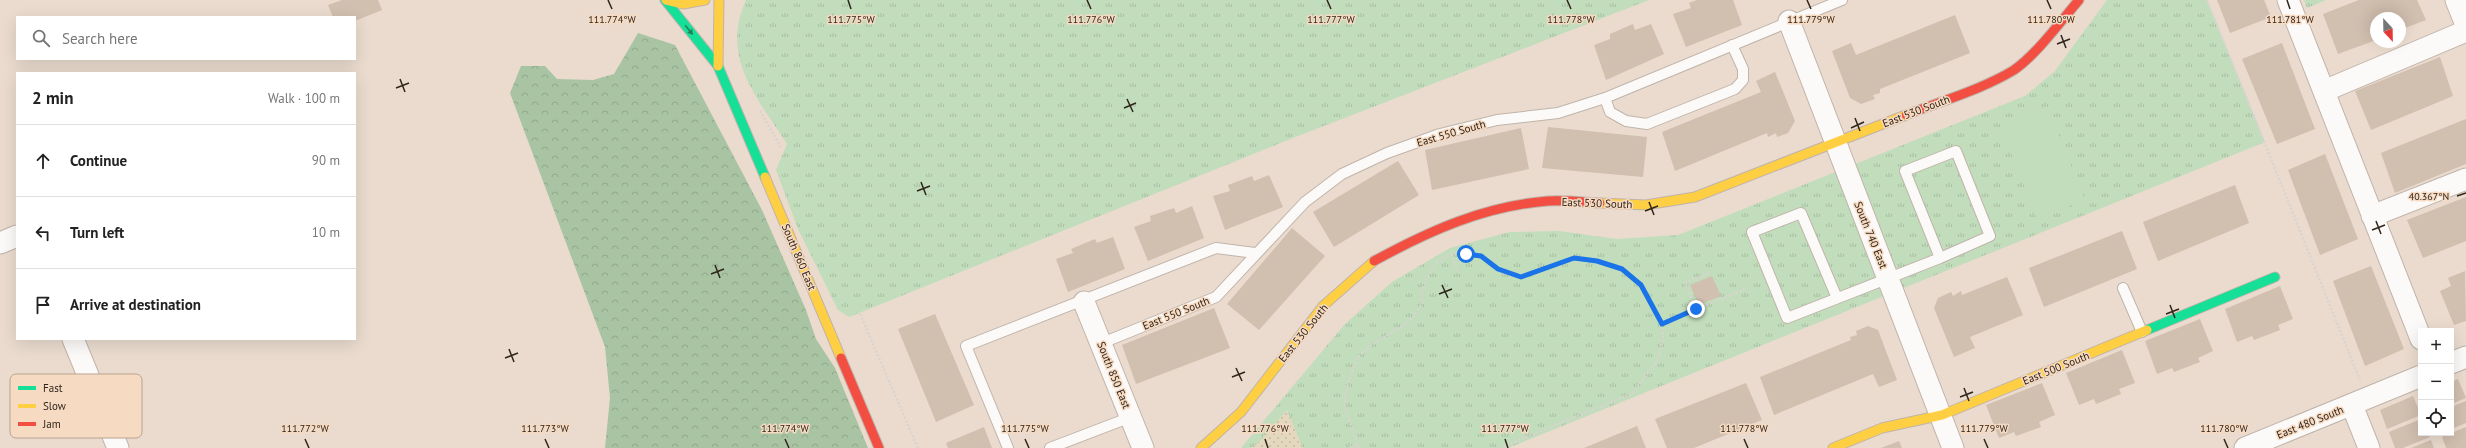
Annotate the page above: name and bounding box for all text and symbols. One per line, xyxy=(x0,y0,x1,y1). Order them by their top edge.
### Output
north arrow xyxy=(2370,12,2406,48)
text: 111.774°W xyxy=(588,13,636,26)
text: 111.775°W xyxy=(827,13,875,26)
text: 111.776°W xyxy=(1067,13,1115,26)
text: 111.777°W xyxy=(1307,13,1355,26)
text: 111.778°W xyxy=(1547,13,1595,26)
text: 111.779°W xyxy=(1787,13,1835,26)
text: 111.780°W xyxy=(2027,13,2075,26)
text: 111.781°W xyxy=(2266,13,2314,26)
search box xyxy=(16,16,356,60)
one-way arrow xyxy=(685,25,694,35)
icon: search xyxy=(30,27,52,49)
text: Search here xyxy=(62,29,138,48)
text: 2 min xyxy=(32,87,73,109)
text: Walk · 100 m xyxy=(268,90,340,107)
street label: East 530 South xyxy=(1880,92,1952,130)
street label: East 550 South xyxy=(1415,116,1487,150)
icon: ahead xyxy=(32,150,54,172)
text: Continue xyxy=(70,151,127,170)
text: 90 m xyxy=(312,152,340,169)
text: 40.367°N xyxy=(2409,190,2449,203)
street label: East 530 South xyxy=(1561,195,1633,211)
street label: South 740 East xyxy=(1851,199,1891,271)
icon: left xyxy=(32,222,54,244)
street label: South 860 East xyxy=(779,222,819,293)
text: Turn left xyxy=(70,223,124,242)
text: 10 m xyxy=(312,224,340,241)
route start xyxy=(1457,245,1475,263)
street label: East 550 South xyxy=(1140,293,1212,333)
icon: arrive xyxy=(32,294,54,316)
text: Arrive at destination xyxy=(70,295,201,314)
route end xyxy=(1687,300,1705,318)
street label: East 530 South xyxy=(1275,301,1331,365)
map controls xyxy=(2418,328,2454,436)
button: + xyxy=(2418,328,2454,364)
street label: South 850 East xyxy=(1094,339,1134,411)
street label: East 500 South xyxy=(2020,348,2092,388)
button: − xyxy=(2418,364,2454,400)
legend xyxy=(10,374,142,438)
text: Fast xyxy=(43,381,63,395)
text: Slow xyxy=(43,399,66,413)
button: locate xyxy=(2418,400,2454,436)
street label: East 480 South xyxy=(2274,402,2346,442)
text: Jam xyxy=(42,417,61,431)
text: 111.772°W xyxy=(281,422,329,435)
text: 111.773°W xyxy=(521,422,569,435)
text: 111.774°W xyxy=(761,422,809,435)
text: 111.775°W xyxy=(1001,422,1049,435)
text: 111.776°W xyxy=(1241,422,1289,435)
text: 111.777°W xyxy=(1481,422,1529,435)
text: 111.778°W xyxy=(1720,422,1768,435)
text: 111.779°W xyxy=(1960,422,2008,435)
text: 111.780°W xyxy=(2200,422,2248,435)

